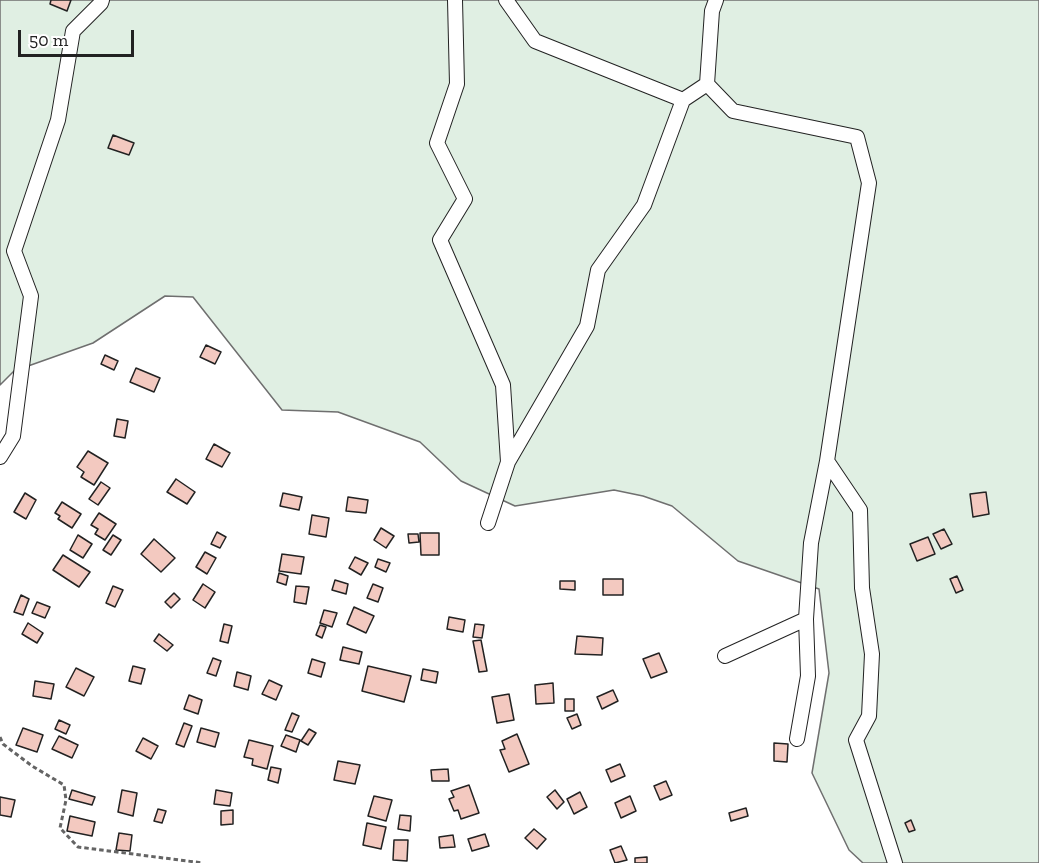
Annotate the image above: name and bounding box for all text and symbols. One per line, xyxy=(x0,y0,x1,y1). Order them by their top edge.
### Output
scale bar xyxy=(21,18,136,56)
text: 50 m xyxy=(29,29,68,51)

